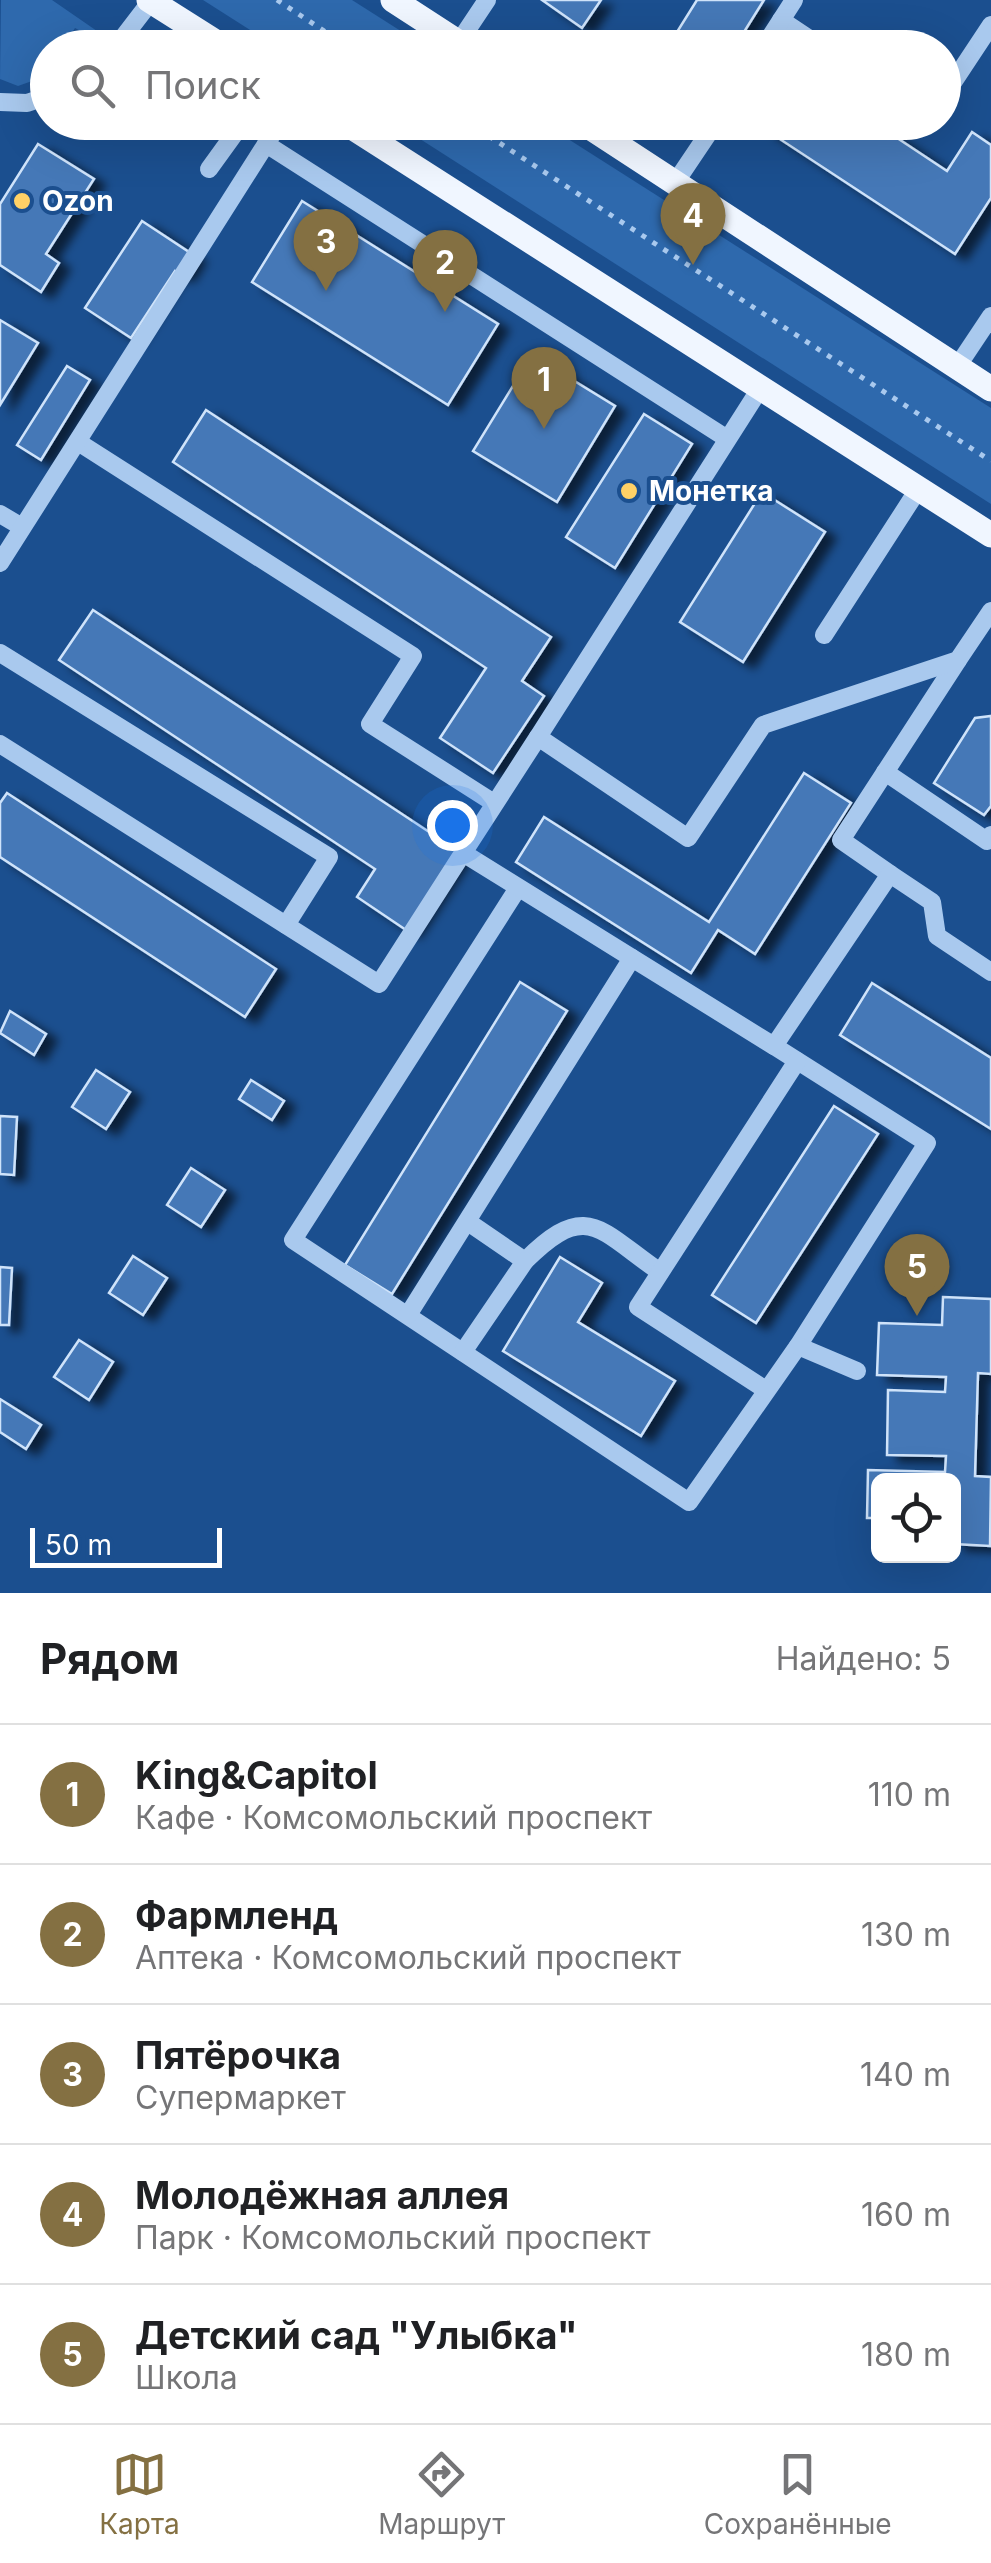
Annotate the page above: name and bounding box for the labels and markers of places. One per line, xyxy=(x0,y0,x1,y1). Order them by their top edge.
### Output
pin: 4 xyxy=(660,182,726,265)
place label: Ozon xyxy=(42,184,114,218)
marker: Ozon xyxy=(11,190,33,212)
pin: 3 xyxy=(294,208,358,291)
pin: 2 xyxy=(412,230,478,312)
pin: 1 xyxy=(512,346,576,429)
place label: Монетка xyxy=(649,474,773,508)
marker: Монетка xyxy=(618,480,640,502)
pin: 5 xyxy=(884,1234,950,1316)

